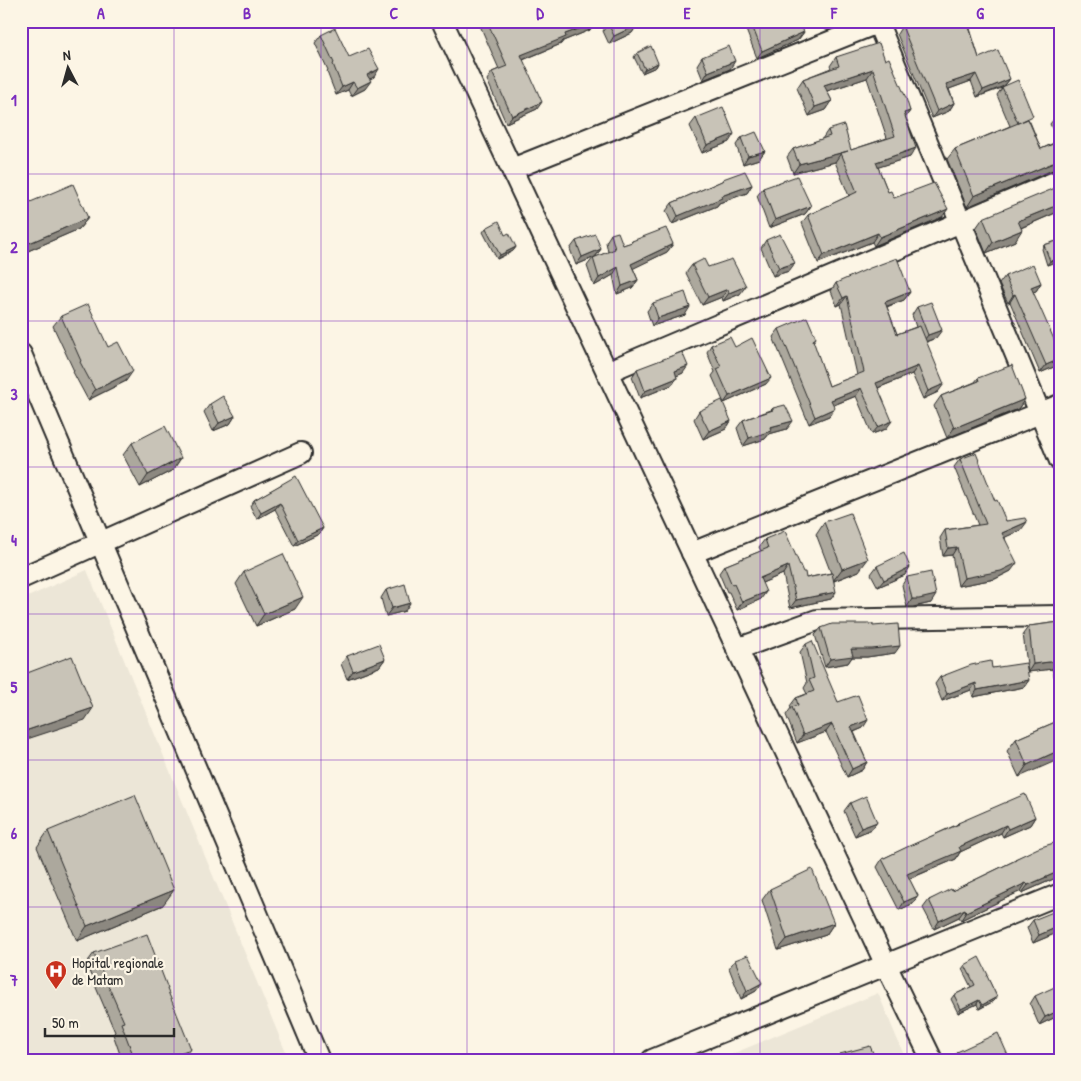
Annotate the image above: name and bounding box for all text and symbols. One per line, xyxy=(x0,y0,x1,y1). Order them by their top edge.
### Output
text: A xyxy=(97,2,105,24)
text: B xyxy=(243,2,251,24)
text: C xyxy=(390,2,399,24)
text: D xyxy=(536,2,544,24)
text: E xyxy=(683,2,691,24)
text: F xyxy=(830,2,838,24)
text: G xyxy=(976,2,984,24)
north arrow xyxy=(42,42,92,92)
text: N xyxy=(62,45,72,64)
text: 1 xyxy=(11,89,17,111)
text: 2 xyxy=(10,236,18,258)
text: 3 xyxy=(10,383,18,405)
text: 4 xyxy=(11,529,17,551)
text: 5 xyxy=(11,676,18,698)
text: 6 xyxy=(11,822,18,844)
place label: Hopital regionale de Matam xyxy=(72,952,164,990)
hospital icon: Hopital regionale de Matam xyxy=(44,959,68,990)
text: 7 xyxy=(9,969,18,991)
scale bar xyxy=(45,1006,174,1038)
text: 50 m xyxy=(52,1012,79,1033)

